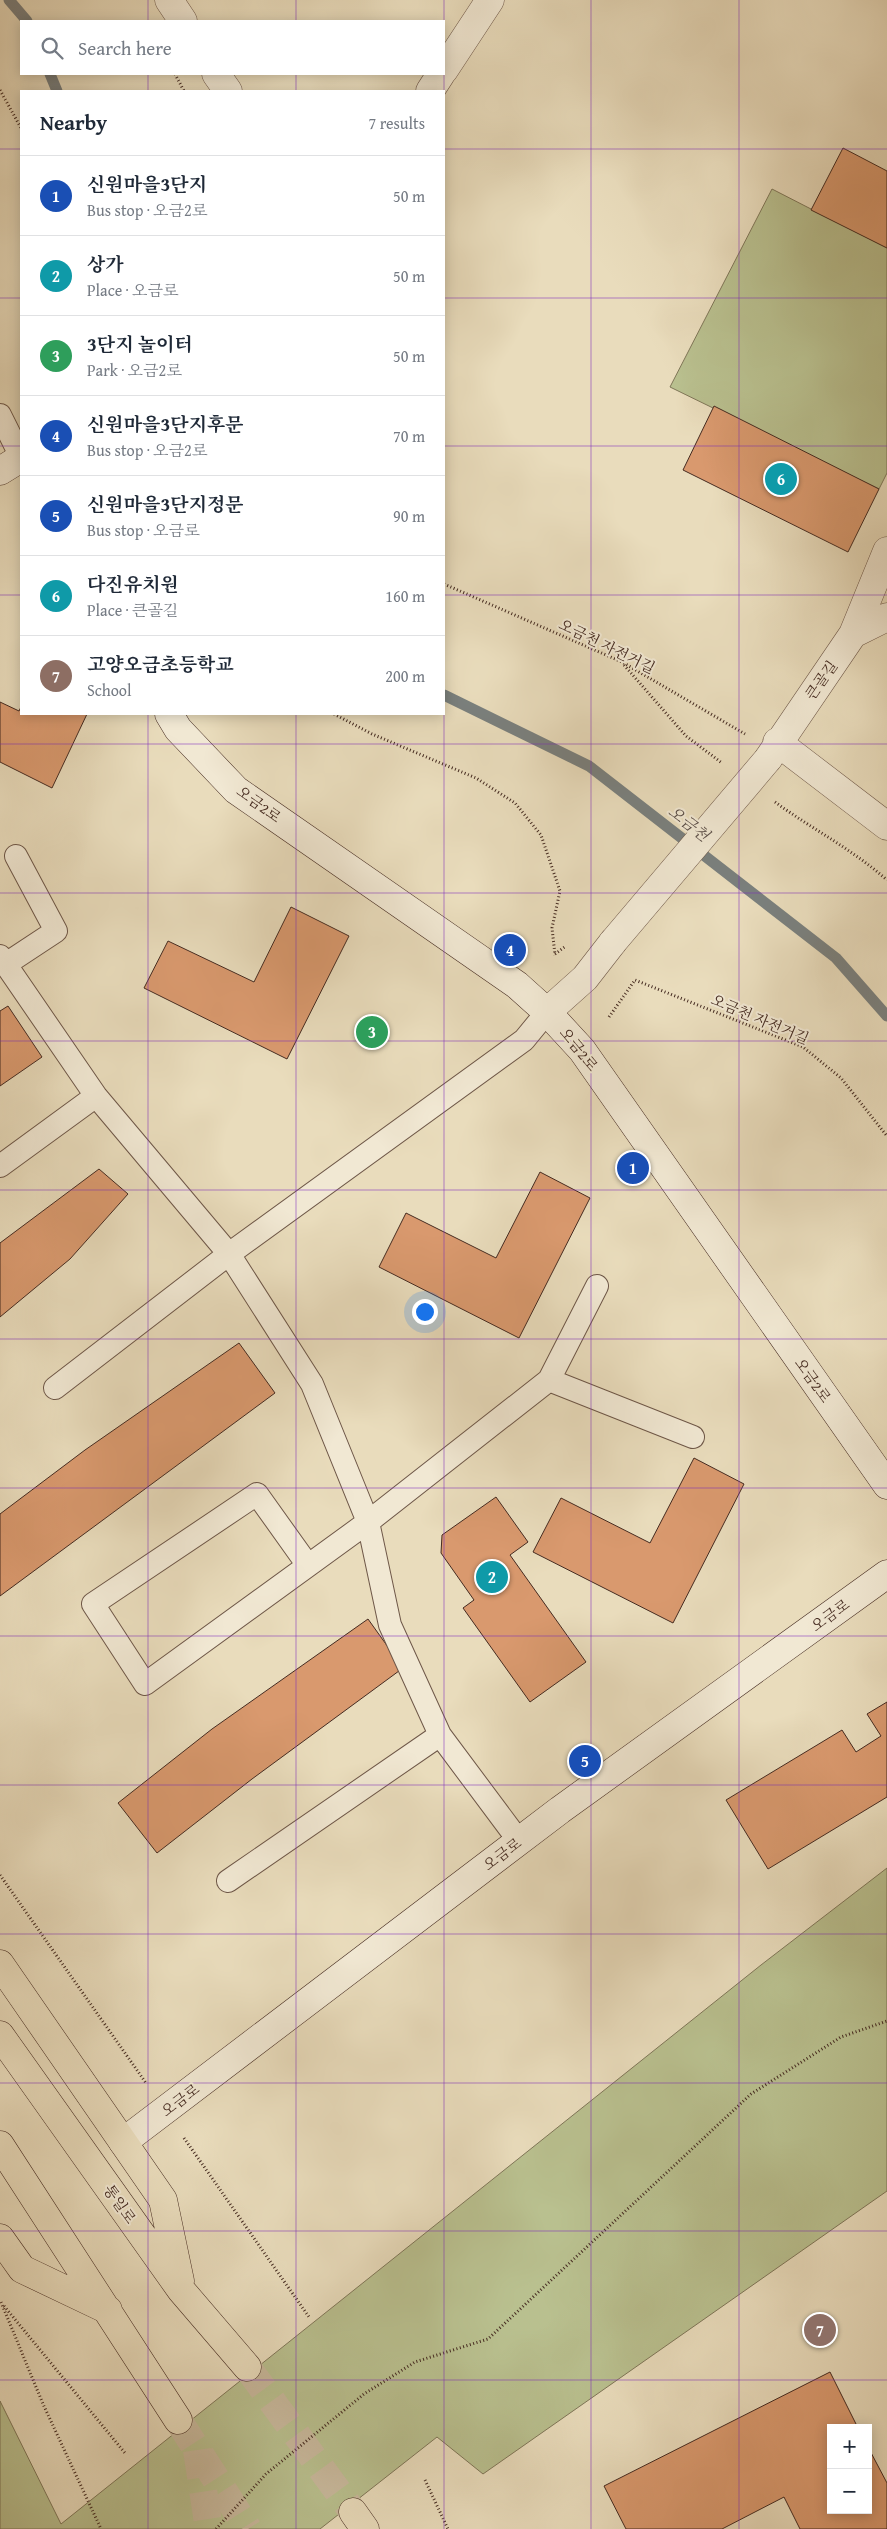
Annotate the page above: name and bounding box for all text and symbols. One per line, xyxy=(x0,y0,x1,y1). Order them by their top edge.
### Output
search box xyxy=(20,20,445,75)
icon: search xyxy=(38,34,66,62)
text: Search here xyxy=(78,34,172,62)
text: Nearby xyxy=(40,107,107,138)
text: 7 results xyxy=(368,111,425,135)
text: 신원마을3단지 xyxy=(87,170,207,198)
text: 1 xyxy=(52,184,60,208)
text: 50 m xyxy=(393,184,425,208)
text: Bus stop · 오금2로 xyxy=(87,198,207,222)
text: 상가 xyxy=(87,250,124,278)
text: 2 xyxy=(52,264,60,288)
text: 50 m xyxy=(393,264,425,288)
text: Place · 오금로 xyxy=(87,278,178,302)
text: 3단지 놀이터 xyxy=(87,330,193,358)
text: 3 xyxy=(52,344,60,368)
text: 50 m xyxy=(393,344,425,368)
text: Park · 오금2로 xyxy=(87,358,182,382)
text: 신원마을3단지후문 xyxy=(87,410,244,438)
text: 4 xyxy=(52,424,60,448)
text: 70 m xyxy=(393,424,425,448)
text: Bus stop · 오금2로 xyxy=(87,438,207,462)
pin: 6 xyxy=(765,460,797,498)
text: 신원마을3단지정문 xyxy=(87,490,244,518)
text: 5 xyxy=(52,504,60,528)
text: 90 m xyxy=(393,504,425,528)
text: Bus stop · 오금로 xyxy=(87,518,199,542)
text: 다진유치원 xyxy=(87,570,179,598)
text: 6 xyxy=(52,584,60,608)
text: 160 m xyxy=(385,584,425,608)
text: Place · 큰골길 xyxy=(87,598,178,622)
street label: 오금천 자전거길 xyxy=(555,614,659,678)
text: 고양오금초등학교 xyxy=(87,650,234,678)
street label: 큰골길 xyxy=(800,656,842,704)
text: 7 xyxy=(52,664,60,688)
text: 200 m xyxy=(385,664,425,688)
text: School xyxy=(87,678,131,702)
street label: 오금2로 xyxy=(232,781,286,828)
water label: 오금천 xyxy=(663,799,716,848)
pin: 4 xyxy=(494,931,526,969)
street label: 오금천 자전거길 xyxy=(708,989,812,1049)
pin: 3 xyxy=(356,1013,388,1051)
street label: 오금2로 xyxy=(555,1023,603,1076)
pin: 1 xyxy=(617,1149,649,1187)
your location xyxy=(412,1299,438,1325)
street label: 오금2로 xyxy=(790,1353,836,1407)
pin: 2 xyxy=(476,1558,508,1596)
street label: 오금로 xyxy=(806,1593,854,1636)
pin: 5 xyxy=(569,1742,601,1780)
street label: 오금로 xyxy=(478,1832,526,1875)
street label: 오금로 xyxy=(156,2078,204,2121)
street label: 통일로 xyxy=(99,2180,141,2228)
pin: 7 xyxy=(804,2311,836,2349)
map controls xyxy=(827,2424,872,2514)
button: + xyxy=(827,2424,872,2469)
button: − xyxy=(827,2469,872,2514)

